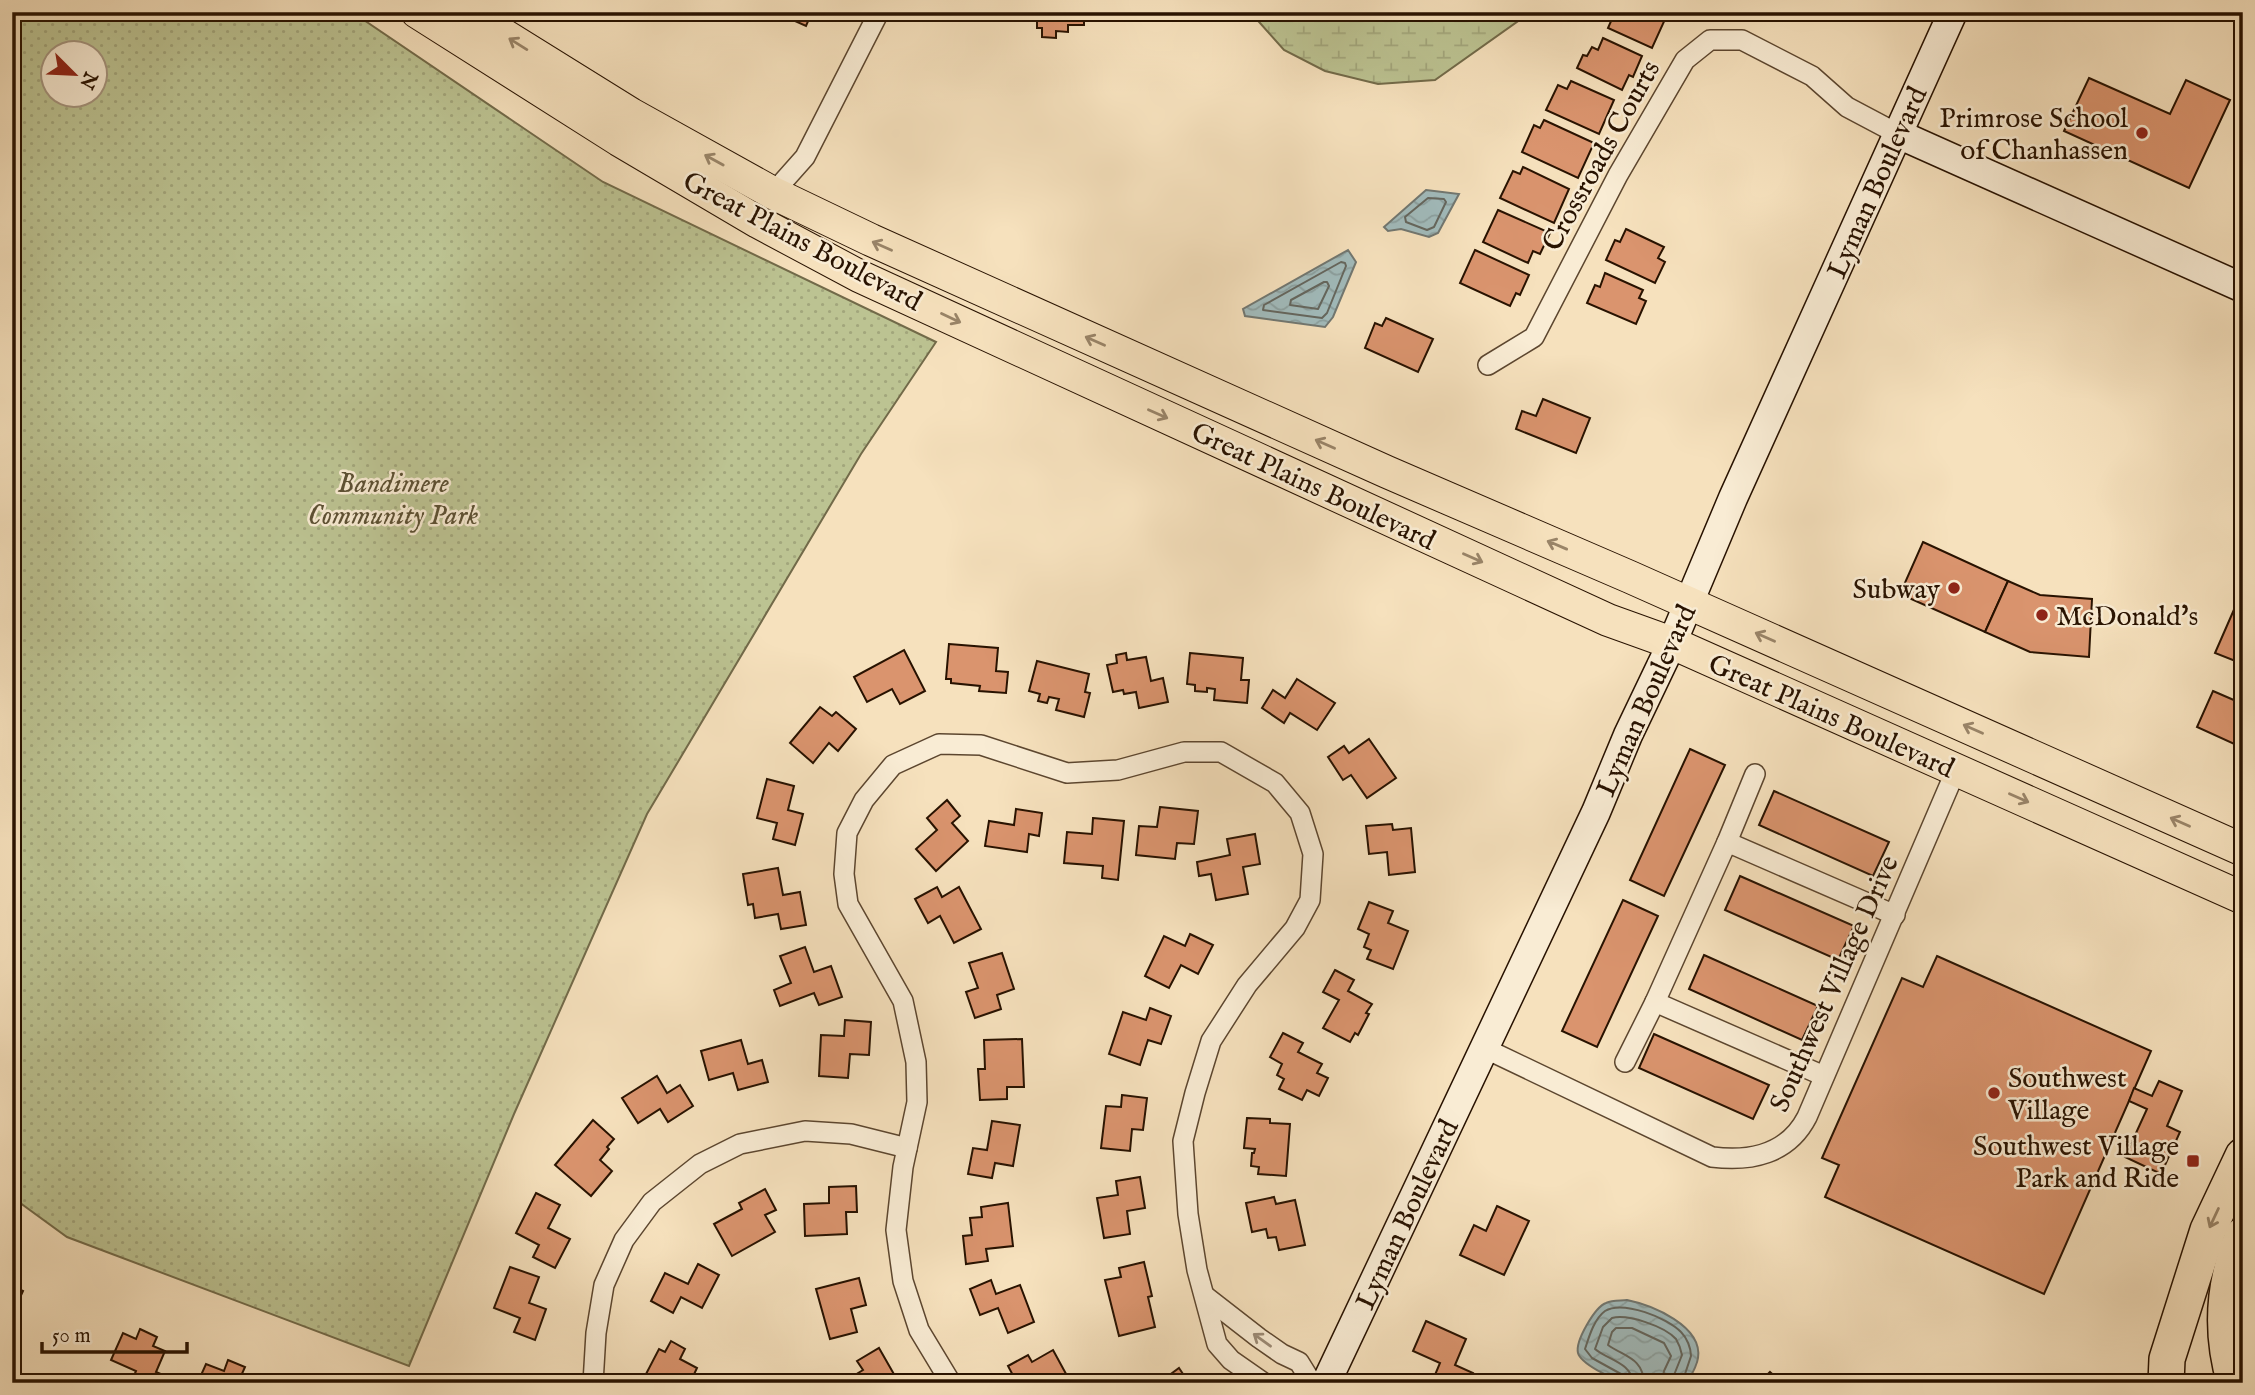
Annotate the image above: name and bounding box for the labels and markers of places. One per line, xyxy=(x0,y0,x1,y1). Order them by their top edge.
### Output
place label: Primrose School of Chanhassen xyxy=(1939,102,2128,169)
marker: Primrose School of Chanhassen xyxy=(2134,125,2150,141)
place label: Subway xyxy=(1853,573,1940,608)
marker: Subway xyxy=(1946,580,1962,596)
place label: McDonald's xyxy=(2056,600,2198,635)
marker: McDonald's xyxy=(2034,607,2050,623)
place label: Southwest Village xyxy=(2007,1062,2127,1129)
marker: Southwest Village xyxy=(1986,1085,2002,1101)
place label: Southwest Village Park and Ride xyxy=(1973,1130,2179,1197)
marker: Southwest Village Park and Ride xyxy=(2185,1153,2201,1169)

